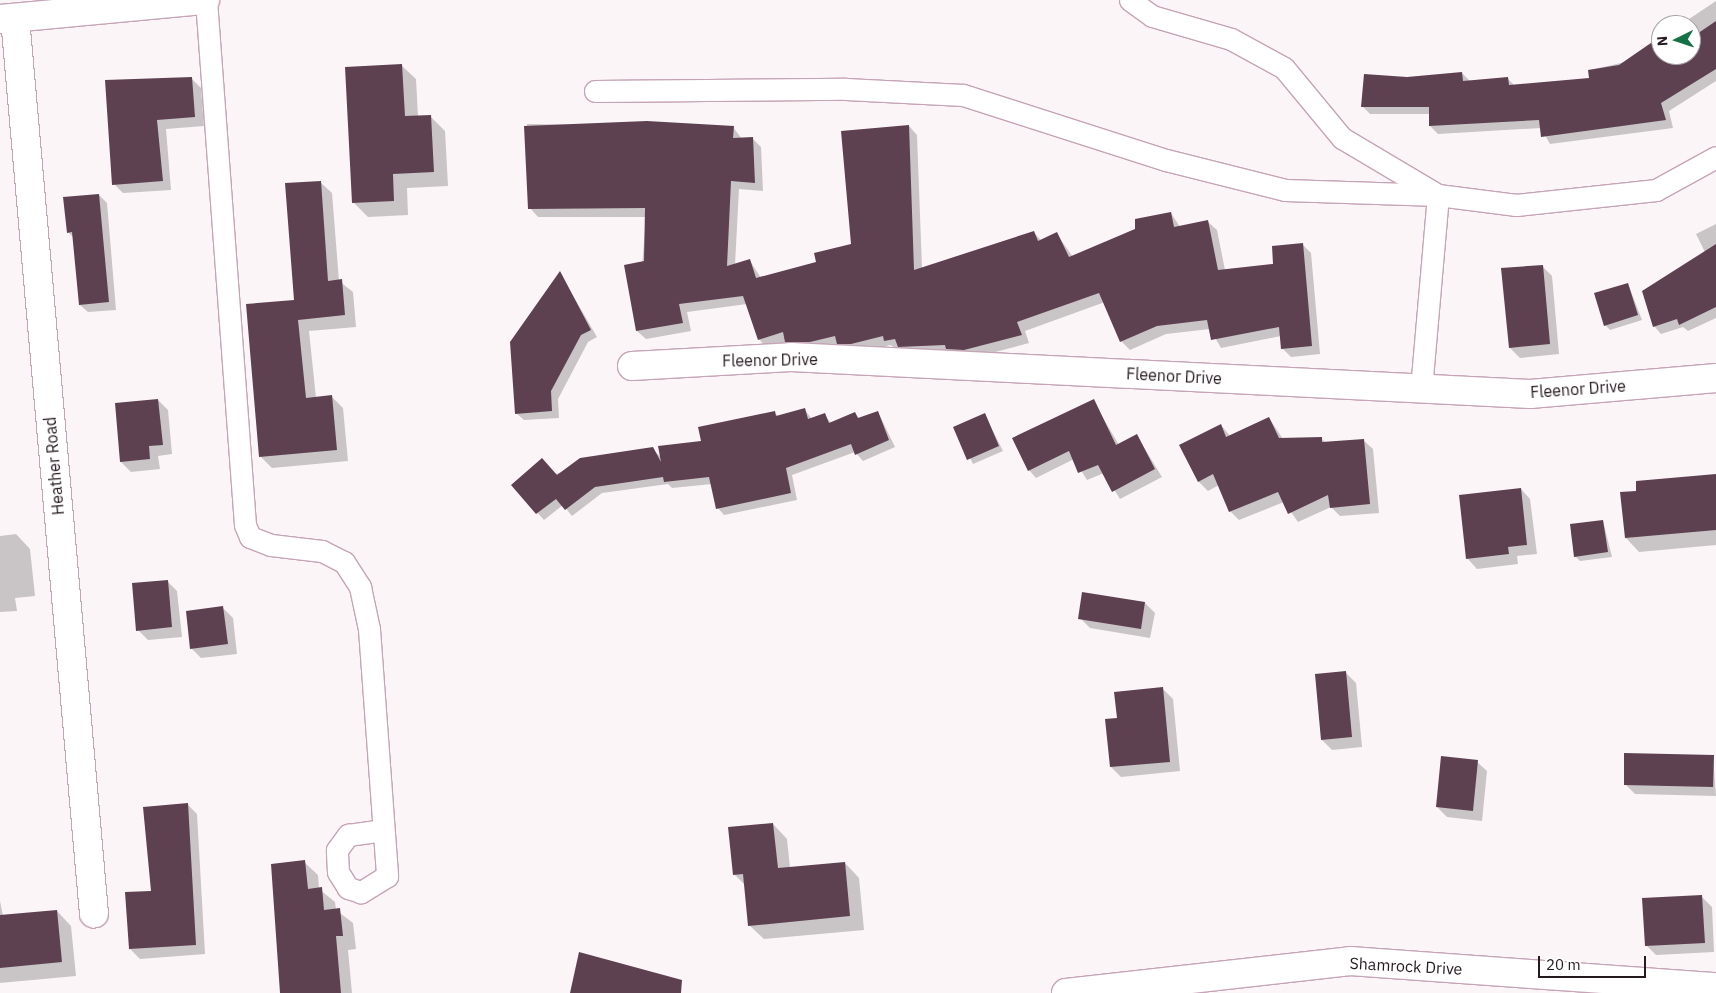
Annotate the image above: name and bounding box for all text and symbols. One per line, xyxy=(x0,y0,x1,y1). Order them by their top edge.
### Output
north arrow xyxy=(1651,15,1701,65)
text: N xyxy=(1653,35,1671,47)
street label: Fleenor Drive xyxy=(722,350,818,370)
street label: Fleenor Drive xyxy=(1126,364,1222,388)
street label: Fleenor Drive xyxy=(1530,376,1626,402)
street label: Heather Road xyxy=(40,416,68,516)
scale bar xyxy=(1541,946,1648,978)
street label: Shamrock Drive xyxy=(1349,953,1463,979)
text: 20 m xyxy=(1546,955,1581,974)

